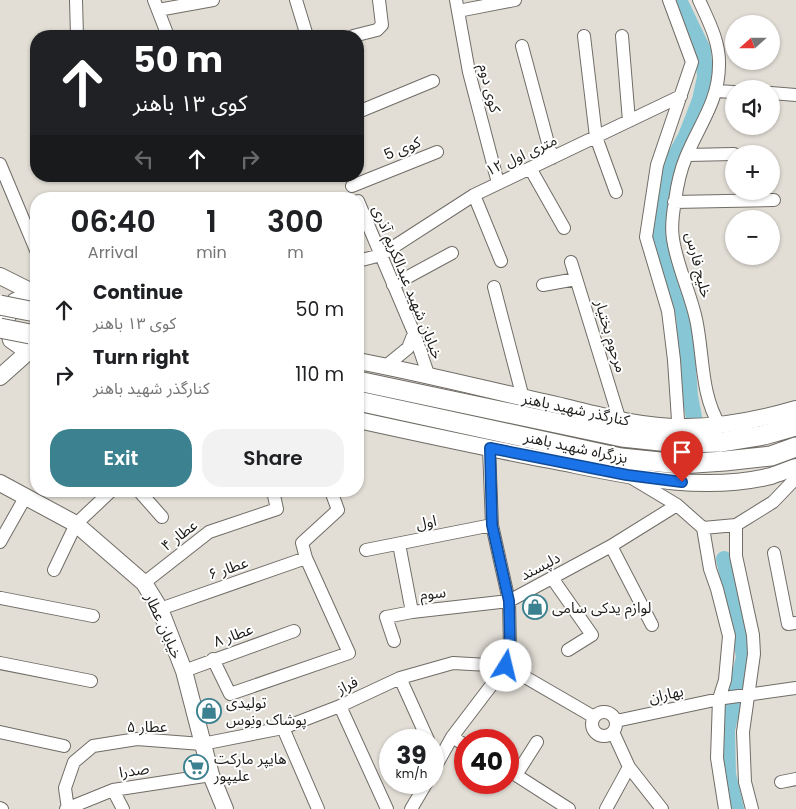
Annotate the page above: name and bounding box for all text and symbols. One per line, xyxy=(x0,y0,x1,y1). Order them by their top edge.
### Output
north arrow xyxy=(725,15,780,70)
map controls xyxy=(725,15,780,265)
text: 50 m xyxy=(133,35,223,84)
icon: ahead xyxy=(50,50,115,115)
street label: کوی دوم xyxy=(473,61,506,116)
button: sound xyxy=(725,80,780,135)
text: کوی ۱۳ باهنر xyxy=(133,88,247,119)
street label: ۱۲ متری اول xyxy=(482,129,560,181)
street label: کوی 5 xyxy=(380,131,424,165)
icon: left xyxy=(130,145,158,173)
icon: ahead xyxy=(183,145,211,173)
icon: right xyxy=(236,145,264,173)
button: + xyxy=(725,145,780,200)
text: 06:40 xyxy=(70,200,156,243)
text: 1 xyxy=(206,200,217,243)
text: 300 xyxy=(267,200,324,243)
street label: خیابان شهید عبدالکریم آذری xyxy=(367,202,449,363)
button: − xyxy=(725,210,780,265)
street label: خلیج فارس xyxy=(679,230,717,301)
text: Arrival xyxy=(88,241,138,264)
text: min xyxy=(196,241,227,264)
text: m xyxy=(287,241,304,264)
text: Continue xyxy=(93,279,183,306)
icon: ahead xyxy=(50,296,78,324)
text: 50 m xyxy=(295,296,344,323)
street label: مرحوم بختیار xyxy=(589,296,632,375)
text: کوی ۱۳ باهنر xyxy=(93,312,176,335)
text: Turn right xyxy=(93,344,189,371)
icon: right xyxy=(50,361,78,389)
text: 110 m xyxy=(295,361,344,388)
text: کنارگذر شهید باهنر xyxy=(93,377,210,400)
street label: کنارگذر شهید باهنر xyxy=(519,387,632,431)
street label: بزرگراه شهید باهنر xyxy=(521,426,630,468)
button: Exit xyxy=(50,429,192,487)
button: Share xyxy=(202,429,344,487)
pin xyxy=(661,431,703,482)
icon: arrive xyxy=(668,438,696,466)
street label: اول xyxy=(414,510,438,534)
street label: عطار ۴ xyxy=(156,514,202,556)
street label: دلپسند xyxy=(516,547,564,585)
street label: عطار ۶ xyxy=(205,551,251,585)
street label: سوم xyxy=(419,581,447,606)
street label: خیابان عطار xyxy=(140,589,188,662)
shop icon: لوازم یدکی سامی xyxy=(522,594,548,620)
place label: لوازم یدکی سامی xyxy=(552,597,652,619)
street label: عطار ۸ xyxy=(210,618,256,652)
position arrow xyxy=(479,639,531,691)
street label: فراز xyxy=(332,671,361,699)
street label: بهاران xyxy=(647,680,685,708)
place label: تولیدی پوشاک ونوس xyxy=(226,692,307,730)
shop icon: تولیدی پوشاک ونوس xyxy=(196,698,222,724)
street label: عطار ۵ xyxy=(127,716,168,737)
speed limit sign: 40 xyxy=(454,729,519,794)
text: 39 xyxy=(396,738,427,773)
place label: هایپر مارکت علیپور xyxy=(213,748,287,786)
supermarket icon: هایپر مارکت علیپور xyxy=(183,754,209,780)
street label: صدرا xyxy=(117,757,151,783)
text: km/h xyxy=(396,765,427,782)

